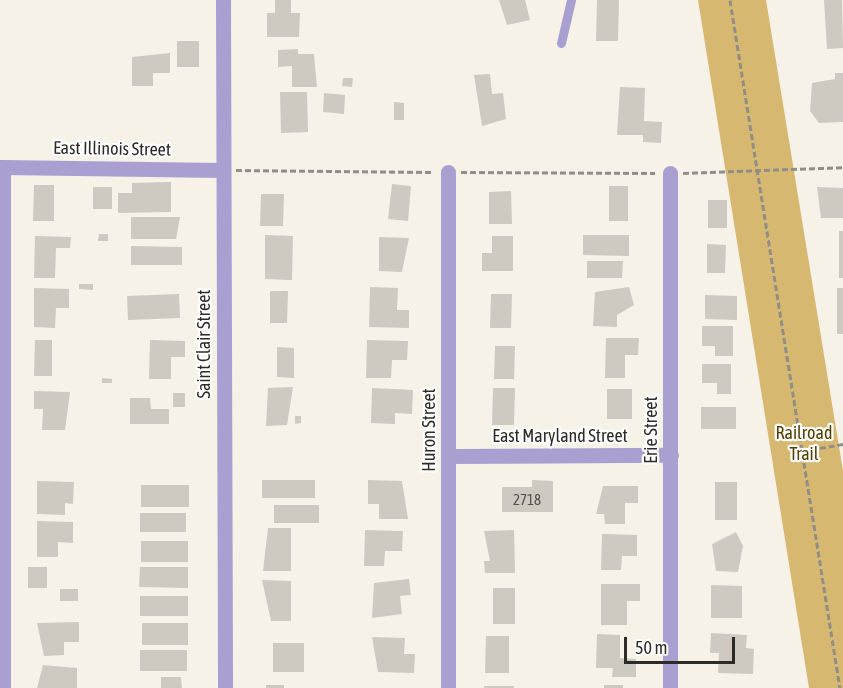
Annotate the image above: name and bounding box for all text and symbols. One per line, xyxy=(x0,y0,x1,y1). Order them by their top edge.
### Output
street label: East Illinois Street xyxy=(53,137,171,161)
street label: Saint Clair Street xyxy=(193,289,215,399)
street label: Huron Street xyxy=(418,388,440,472)
street label: Erie Street xyxy=(640,396,662,464)
park label: Railroad Trail xyxy=(776,423,832,466)
street label: East Maryland Street xyxy=(492,425,628,447)
house number: 2718 xyxy=(513,491,541,509)
scale bar xyxy=(627,625,738,663)
text: 50 m xyxy=(635,637,667,658)

